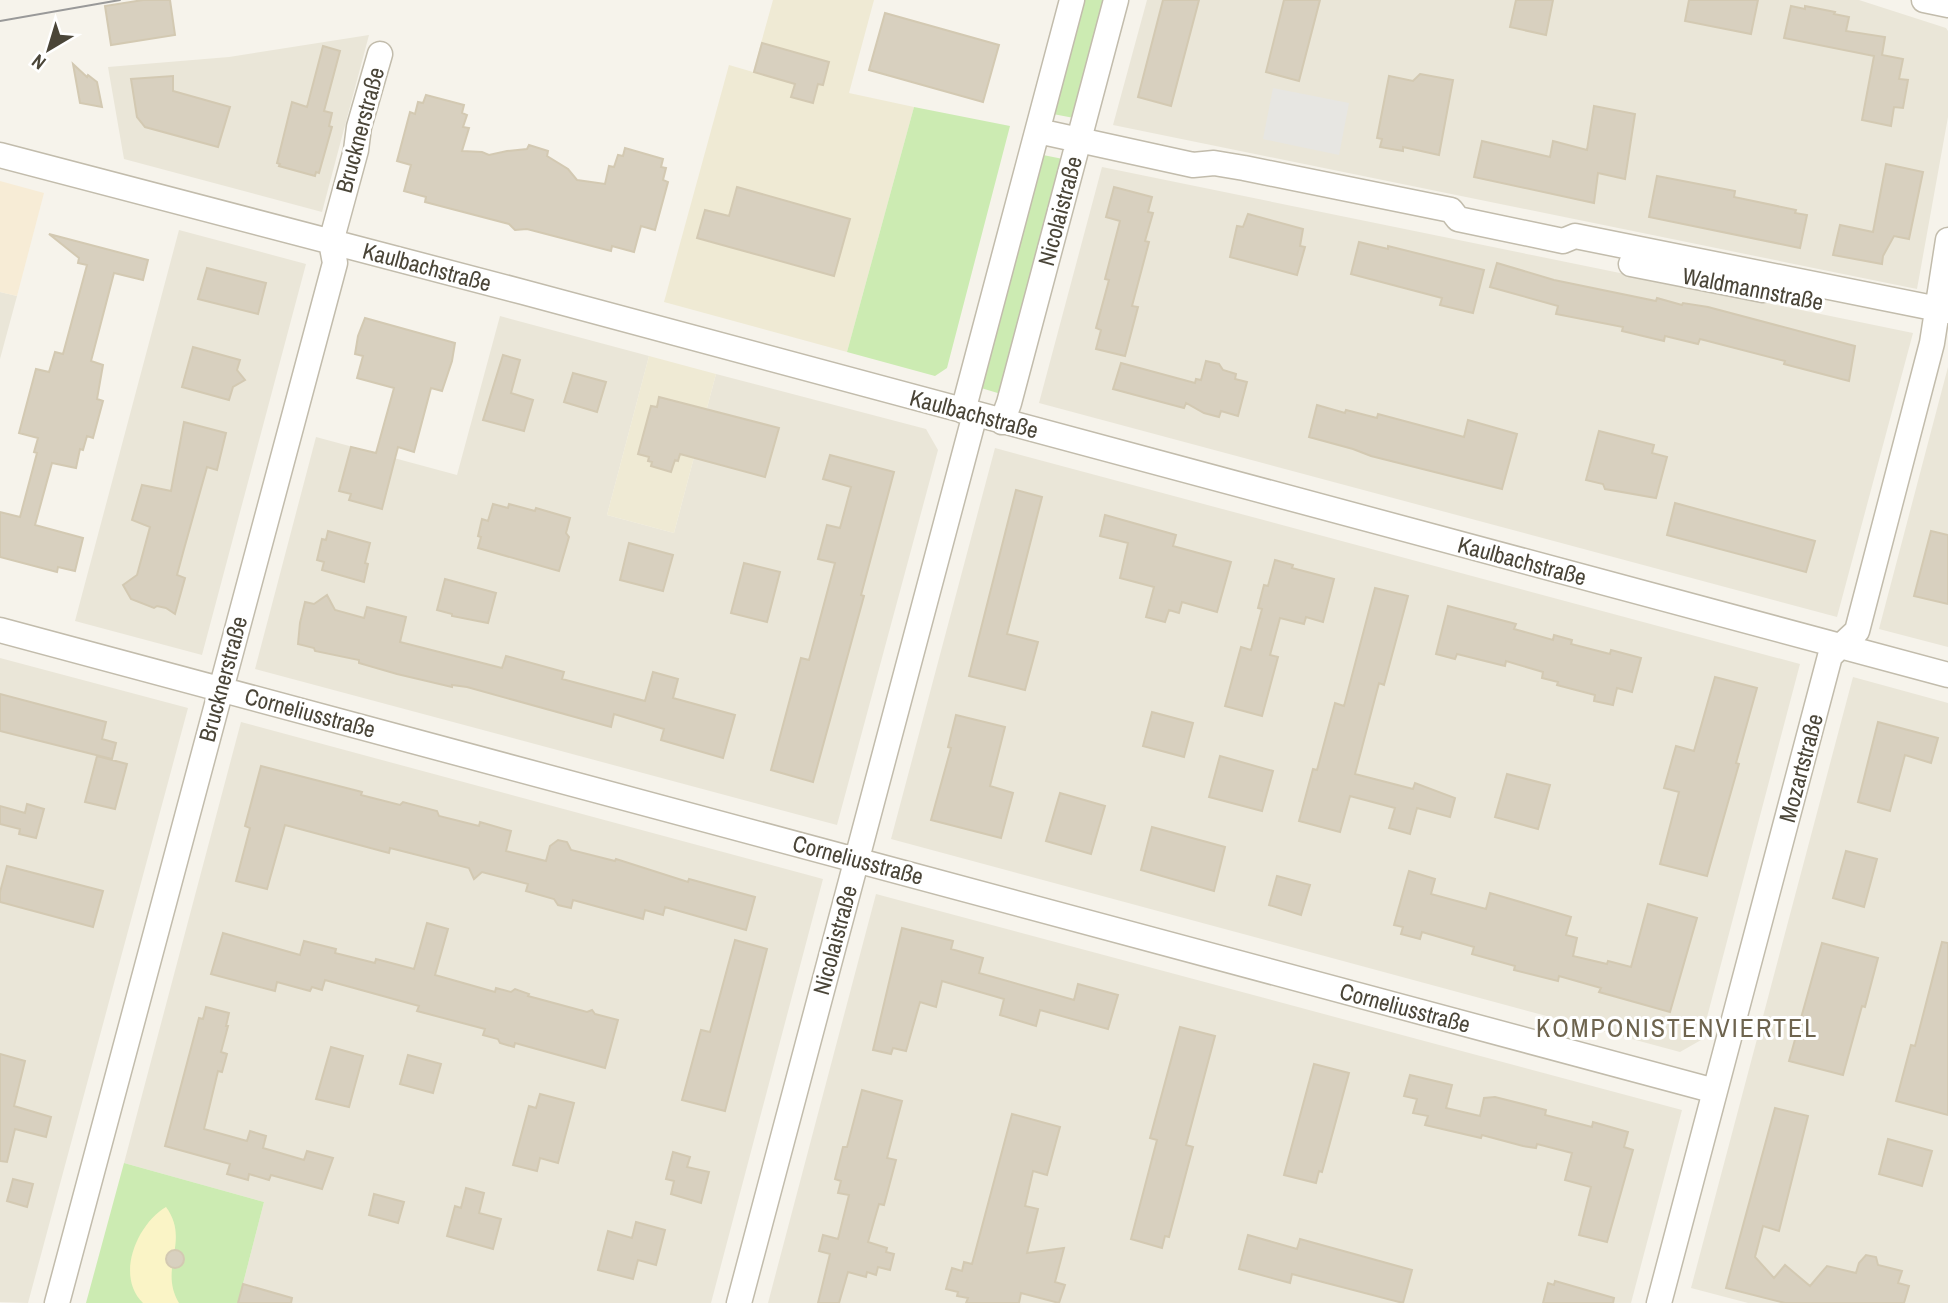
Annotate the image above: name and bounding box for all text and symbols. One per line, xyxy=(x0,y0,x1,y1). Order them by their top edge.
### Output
north arrow xyxy=(14,14,84,84)
text: N xyxy=(26,49,51,76)
street label: Brucknerstraße xyxy=(328,64,391,196)
street label: Nicolaistraße xyxy=(1030,153,1089,269)
street label: Kaulbachstraße xyxy=(359,234,495,299)
street label: Waldmannstraße xyxy=(1680,260,1826,317)
street label: Kaulbachstraße xyxy=(906,381,1042,446)
street label: Kaulbachstraße xyxy=(1454,528,1590,593)
street label: Brucknerstraße xyxy=(191,613,254,745)
street label: Corneliusstraße xyxy=(241,680,379,745)
street label: Mozartstraße xyxy=(1771,710,1830,826)
street label: Corneliusstraße xyxy=(789,827,927,892)
street label: Nicolaistraße xyxy=(805,882,864,998)
street label: Corneliusstraße xyxy=(1336,975,1474,1040)
district label: KOMPONISTENVIERTEL xyxy=(1536,1010,1818,1045)

